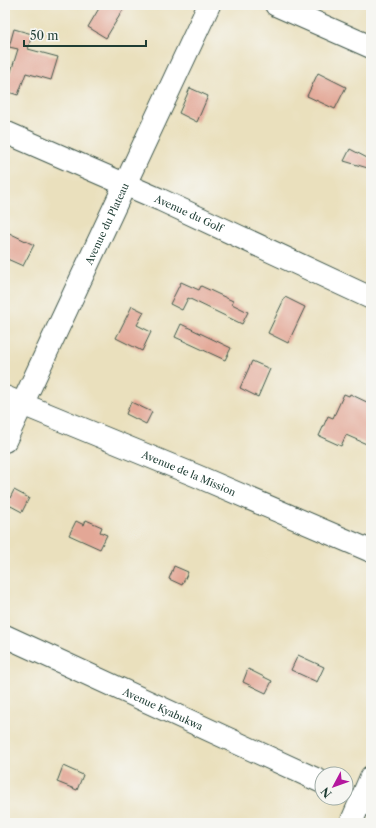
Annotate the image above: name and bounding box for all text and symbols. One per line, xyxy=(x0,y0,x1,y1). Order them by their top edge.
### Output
scale bar xyxy=(24,22,146,48)
text: 50 m xyxy=(30,28,59,43)
street label: Avenue du Plateau xyxy=(82,181,131,267)
street label: Avenue du Golf xyxy=(152,191,226,235)
street label: Avenue de la Mission xyxy=(139,447,239,499)
street label: Avenue Kyabukwa xyxy=(120,684,206,733)
north arrow xyxy=(314,766,354,806)
text: N xyxy=(318,784,335,801)

